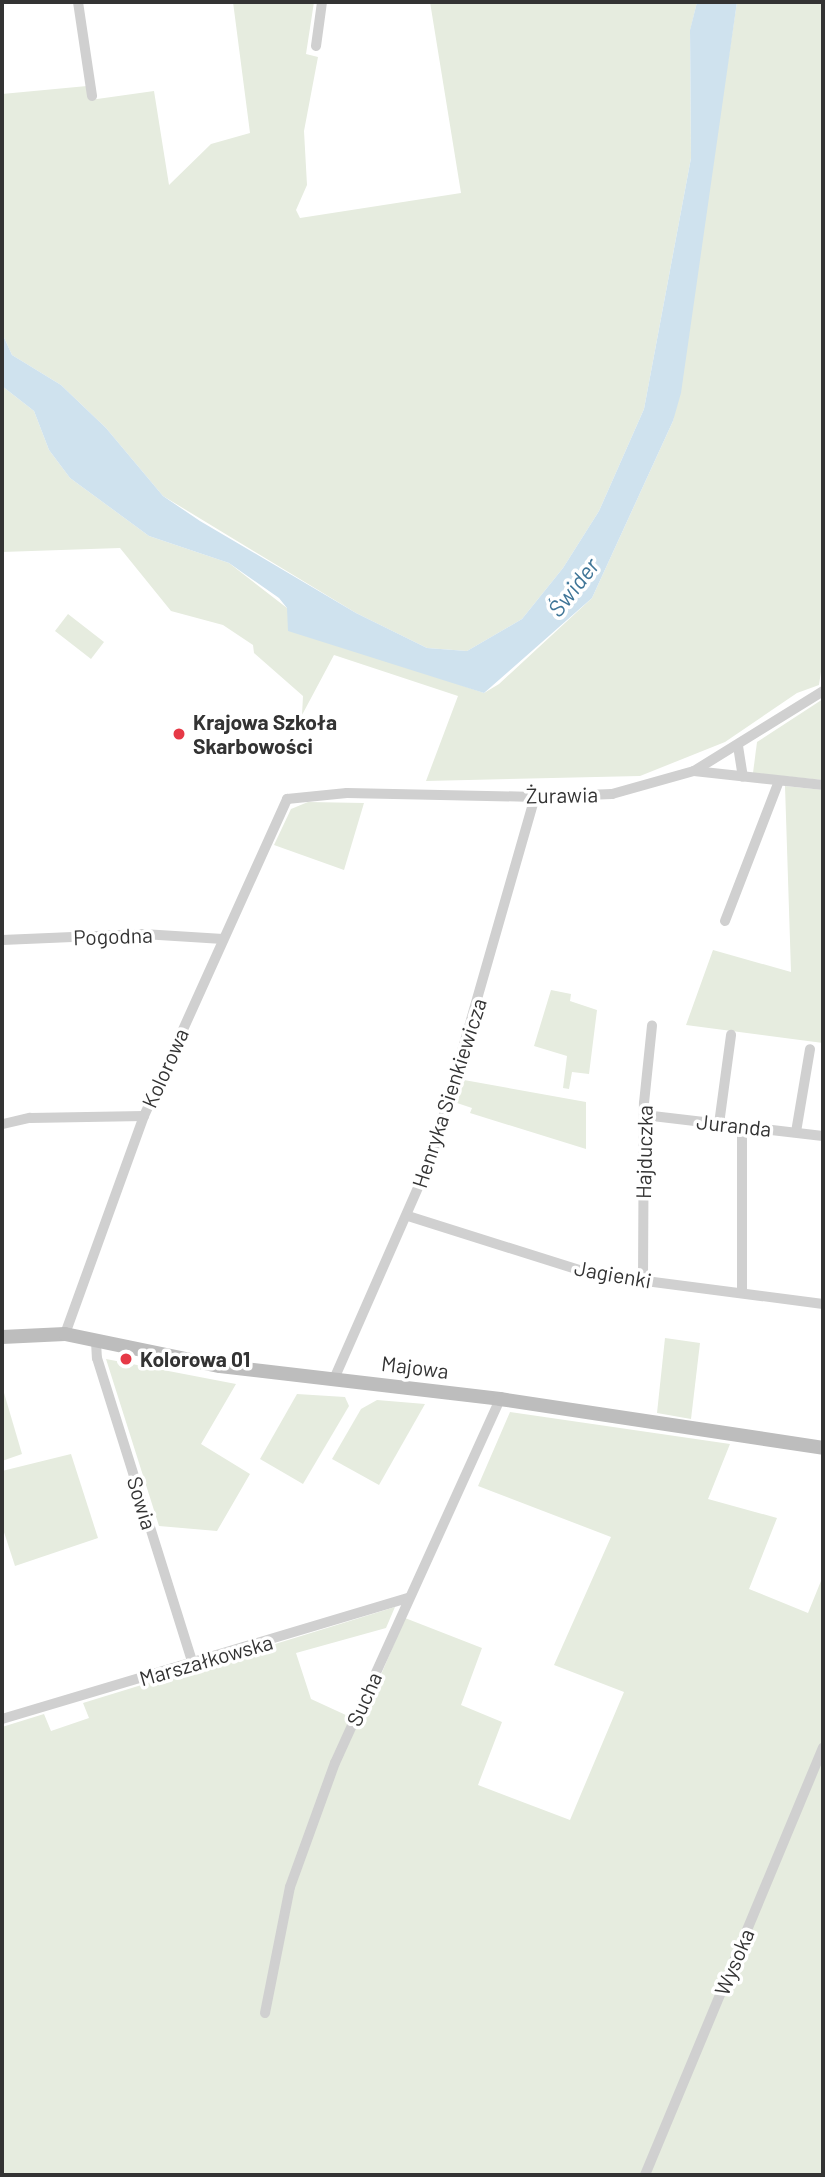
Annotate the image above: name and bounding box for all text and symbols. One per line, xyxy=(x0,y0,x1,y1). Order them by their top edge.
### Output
water label: Świder xyxy=(542,552,604,622)
place label: Krajowa Szkoła Skarbowości xyxy=(193,709,337,759)
marker: Krajowa Szkoła Skarbowości xyxy=(171,726,187,742)
street label: Żurawia xyxy=(526,782,598,808)
street label: Pogodna xyxy=(73,922,153,950)
street label: Henryka Sienkiewicza xyxy=(406,995,492,1191)
street label: Kolorowa xyxy=(136,1024,194,1112)
street label: Hajduczka xyxy=(631,1105,657,1199)
street label: Juranda xyxy=(695,1109,773,1141)
street label: Jagienki xyxy=(573,1255,653,1293)
place label: Kolorowa 01 xyxy=(140,1346,250,1372)
street label: Majowa xyxy=(380,1350,450,1384)
marker: Kolorowa 01 xyxy=(118,1351,134,1367)
street label: Sowia xyxy=(122,1473,162,1533)
street label: Marszałkowska xyxy=(136,1629,276,1691)
street label: Sucha xyxy=(341,1668,387,1730)
street label: Wysoka xyxy=(709,1925,759,1999)

